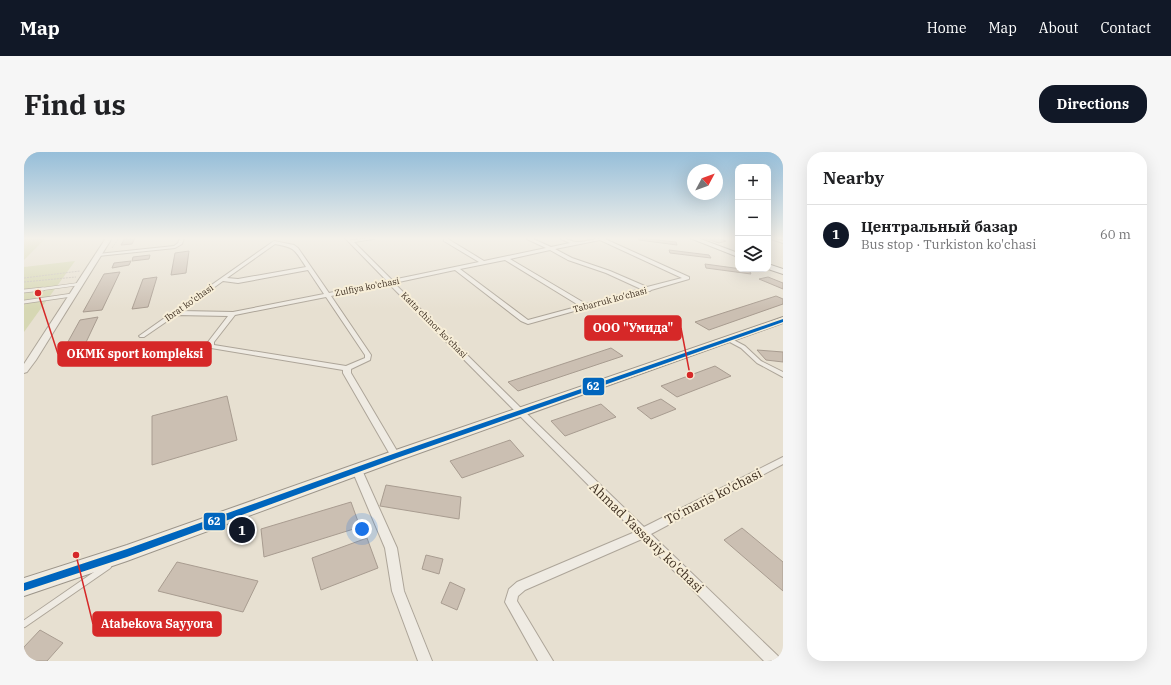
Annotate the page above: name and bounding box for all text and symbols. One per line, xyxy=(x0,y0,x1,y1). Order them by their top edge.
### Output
text: Map xyxy=(20,16,60,40)
text: Home xyxy=(927,19,966,37)
text: Map xyxy=(988,19,1017,37)
text: About xyxy=(1039,19,1078,37)
text: Contact xyxy=(1100,19,1151,37)
button: Directions xyxy=(1039,85,1147,123)
text: Find us xyxy=(24,86,126,123)
north arrow xyxy=(687,164,723,200)
map controls xyxy=(735,164,771,272)
button: + xyxy=(735,164,771,200)
text: Nearby xyxy=(823,167,884,189)
button: − xyxy=(735,200,771,236)
text: Центральный базар xyxy=(861,217,1018,236)
text: 1 xyxy=(832,226,840,243)
text: 60 m xyxy=(1100,226,1131,243)
button: layers xyxy=(735,236,771,272)
text: Bus stop · Turkiston ko'chasi xyxy=(861,236,1036,253)
street label: Zulfiya ko'chasi xyxy=(334,275,400,298)
street label: Ibrat ko'chasi xyxy=(162,282,215,323)
street label: Tabarruk ko'chasi xyxy=(572,284,648,315)
street label: Katta chinor ko'chasi xyxy=(399,289,470,360)
callout: ООО "Умида" xyxy=(585,316,681,340)
text: ООО "Умида" xyxy=(593,320,673,335)
callout: OKMK sport kompleksi xyxy=(58,342,211,366)
text: OKMK sport kompleksi xyxy=(67,346,203,361)
line badge: 62 xyxy=(582,377,605,396)
text: 62 xyxy=(586,379,600,393)
street label: To‘maris ko'chasi xyxy=(662,465,765,528)
street label: Ahmad Yassaviy ko'chasi xyxy=(586,478,707,596)
line badge: 62 xyxy=(203,512,226,531)
text: 62 xyxy=(207,514,221,528)
pin: 1 xyxy=(229,515,255,545)
your location xyxy=(352,519,372,539)
callout: Atabekova Sayyora xyxy=(93,612,221,636)
text: Atabekova Sayyora xyxy=(101,616,213,631)

